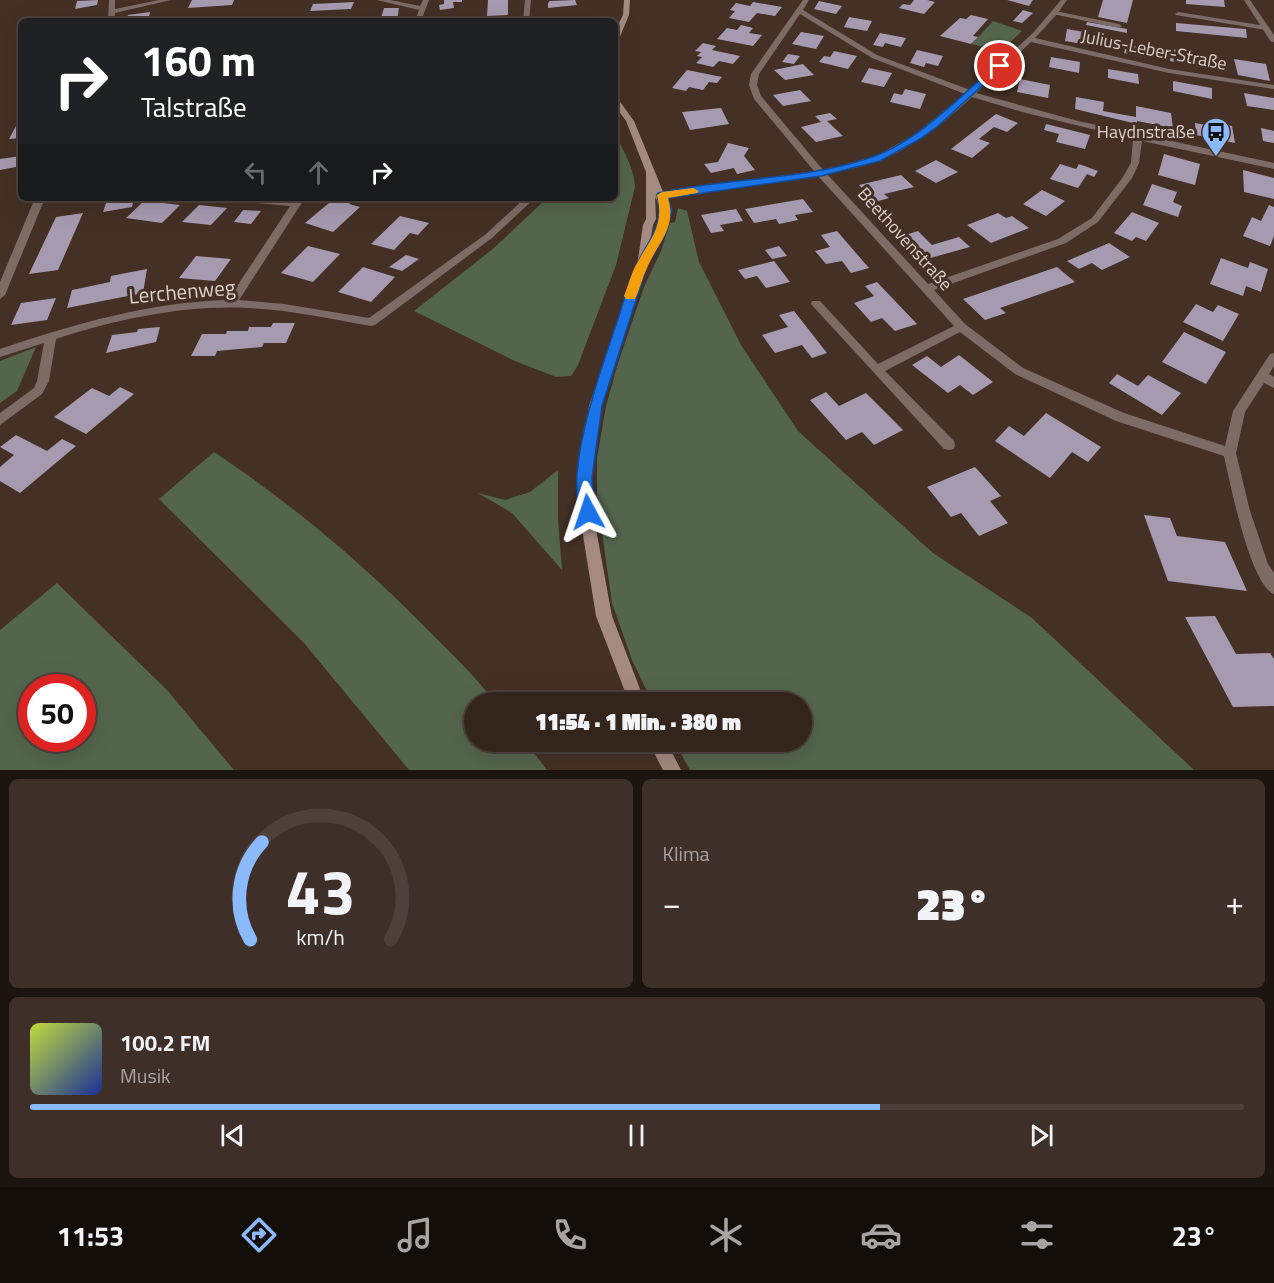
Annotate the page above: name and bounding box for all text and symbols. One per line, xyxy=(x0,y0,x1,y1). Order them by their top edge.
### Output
street label: Julius-Leber-Straße xyxy=(1079,22,1229,77)
text: 160 m xyxy=(141,28,256,92)
pin xyxy=(974,40,1025,91)
icon: right xyxy=(42,42,120,120)
icon: arrive xyxy=(983,49,1016,82)
text: Talstraße xyxy=(141,86,247,127)
bus stop icon: Haydnstraße xyxy=(1200,116,1232,158)
place label: Haydnstraße xyxy=(1097,118,1195,145)
icon: left xyxy=(239,156,272,189)
icon: ahead xyxy=(302,156,335,189)
icon: right xyxy=(365,156,398,189)
street label: Beethovenstraße xyxy=(851,181,959,296)
street label: Lerchenweg xyxy=(127,270,237,312)
position arrow xyxy=(556,480,620,544)
speed limit sign: 50 xyxy=(18,674,96,752)
text: 11:54 · 1 Min. · 380 m xyxy=(535,705,741,739)
text: Klima xyxy=(663,838,710,869)
text: 43 xyxy=(286,843,356,938)
text: 23° xyxy=(916,869,990,937)
text: − xyxy=(663,878,681,928)
text: + xyxy=(1226,878,1244,928)
text: km/h xyxy=(296,922,345,954)
text: 100.2 FM xyxy=(120,1026,210,1060)
text: Musik xyxy=(120,1060,171,1091)
icon: previous xyxy=(216,1119,249,1152)
icon: pause xyxy=(620,1119,653,1152)
icon: next xyxy=(1025,1119,1058,1152)
icon: directions xyxy=(238,1214,280,1256)
icon: music xyxy=(394,1214,436,1256)
icon: phone xyxy=(549,1214,591,1256)
icon: climate xyxy=(705,1214,747,1256)
icon: car xyxy=(860,1214,902,1256)
icon: filters xyxy=(1016,1214,1058,1256)
text: 11:53 xyxy=(57,1215,124,1256)
text: 23° xyxy=(1172,1215,1217,1256)

